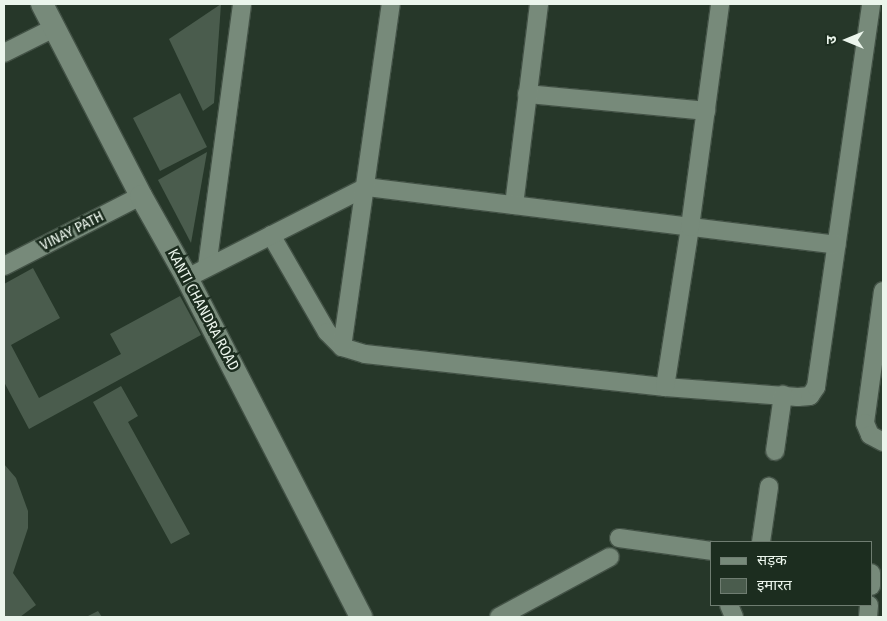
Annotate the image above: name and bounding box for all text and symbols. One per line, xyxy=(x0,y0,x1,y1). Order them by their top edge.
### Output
north arrow xyxy=(822,15,872,65)
text: उ xyxy=(823,36,840,44)
street label: VINAY PATH xyxy=(37,207,107,255)
street label: KANTI CHANDRA ROAD xyxy=(163,246,243,374)
legend xyxy=(710,541,872,606)
text: सड़क xyxy=(757,551,787,569)
text: इमारत xyxy=(757,576,792,594)

